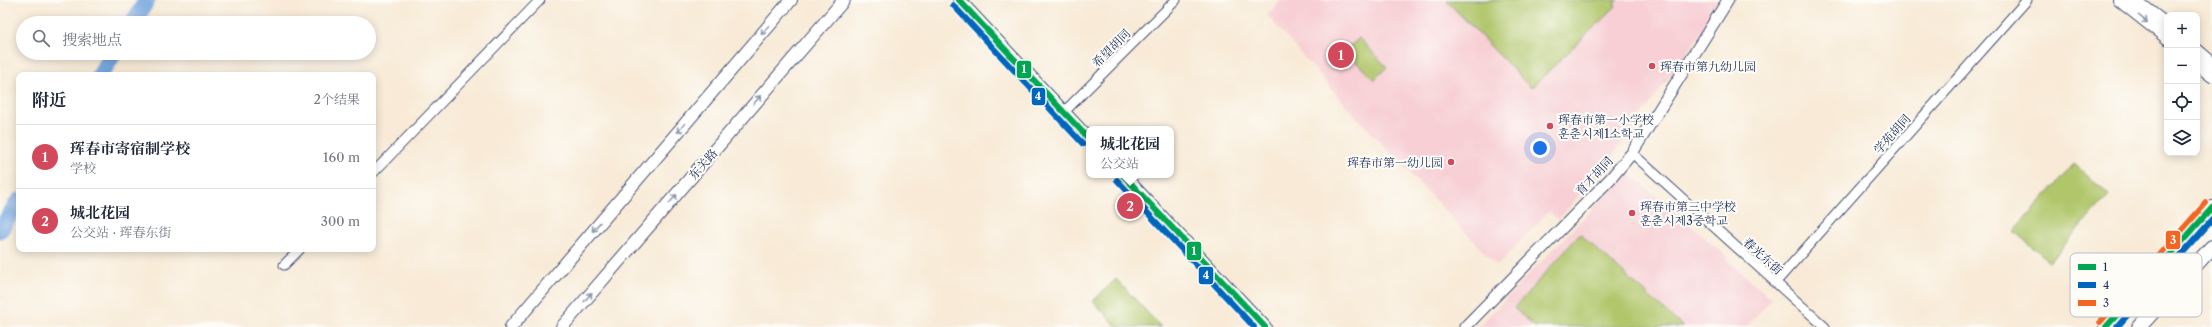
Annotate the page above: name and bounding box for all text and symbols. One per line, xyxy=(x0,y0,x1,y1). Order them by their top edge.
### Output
map controls xyxy=(2164,12,2200,156)
button: + xyxy=(2164,12,2200,48)
one-way arrow xyxy=(2138,15,2148,24)
search box xyxy=(16,16,376,60)
one-way arrow xyxy=(761,24,770,35)
street label: 希望胡同 xyxy=(1089,26,1133,70)
icon: search xyxy=(30,27,52,49)
text: 搜索地点 xyxy=(62,30,122,49)
pin: 1 xyxy=(1328,40,1354,70)
button: − xyxy=(2164,48,2200,84)
place label: 珲春市第九幼儿园 xyxy=(1660,59,1756,74)
line badge: 1 xyxy=(1016,60,1032,79)
marker: 珲春市第九幼儿园 xyxy=(1647,61,1657,71)
text: 1 xyxy=(1022,62,1027,76)
button: locate xyxy=(2164,84,2200,120)
line badge: 4 xyxy=(1031,87,1046,106)
text: 4 xyxy=(1035,89,1042,103)
text: 附近 xyxy=(32,90,66,110)
text: 2个结果 xyxy=(314,91,360,107)
one-way arrow xyxy=(753,95,762,106)
street label: 学苑胡同 xyxy=(1870,111,1914,157)
place label: 珲春市第一小学校 훈춘시제1소학교 xyxy=(1558,112,1654,141)
button: layers xyxy=(2164,120,2200,156)
marker: 珲春市第一小学校 훈춘시제1소학교 xyxy=(1545,121,1555,131)
one-way arrow xyxy=(676,123,685,134)
popup xyxy=(1086,126,1174,178)
text: 城北花园 xyxy=(1100,134,1160,153)
your location xyxy=(1530,138,1550,158)
text: 珲春市寄宿制学校 xyxy=(70,139,190,158)
street label: 东关路 xyxy=(686,145,720,183)
text: 1 xyxy=(42,149,48,165)
text: 160 m xyxy=(323,149,360,165)
street label: 育才胡同 xyxy=(1572,153,1616,199)
text: 公交站 xyxy=(1100,155,1139,171)
place label: 珲春市第一幼儿园 xyxy=(1347,155,1443,170)
marker: 珲春市第一幼儿园 xyxy=(1446,157,1456,167)
text: 学校 xyxy=(70,160,96,176)
pin: 2 xyxy=(1117,191,1143,221)
one-way arrow xyxy=(668,194,677,204)
place label: 珲春市第三中学校 훈춘시제3중학교 xyxy=(1640,199,1736,228)
text: 城北花园 xyxy=(70,203,130,222)
marker: 珲春市第三中学校 훈춘시제3중학교 xyxy=(1627,208,1637,218)
text: 2 xyxy=(41,213,49,229)
text: 300 m xyxy=(321,213,360,229)
one-way arrow xyxy=(592,222,601,233)
text: 公交站 · 珲春东街 xyxy=(70,224,172,240)
line badge: 3 xyxy=(2165,230,2181,250)
text: 3 xyxy=(2170,233,2176,247)
street label: 春光东街 xyxy=(1740,234,1787,278)
line badge: 1 xyxy=(1186,241,1202,261)
text: 1 xyxy=(1192,244,1197,258)
legend xyxy=(2070,253,2202,317)
text: 1 xyxy=(2103,260,2108,274)
line badge: 4 xyxy=(1198,266,1214,285)
text: 4 xyxy=(1203,268,1210,282)
text: 4 xyxy=(2103,278,2109,292)
one-way arrow xyxy=(583,292,592,303)
text: 3 xyxy=(2103,296,2109,310)

